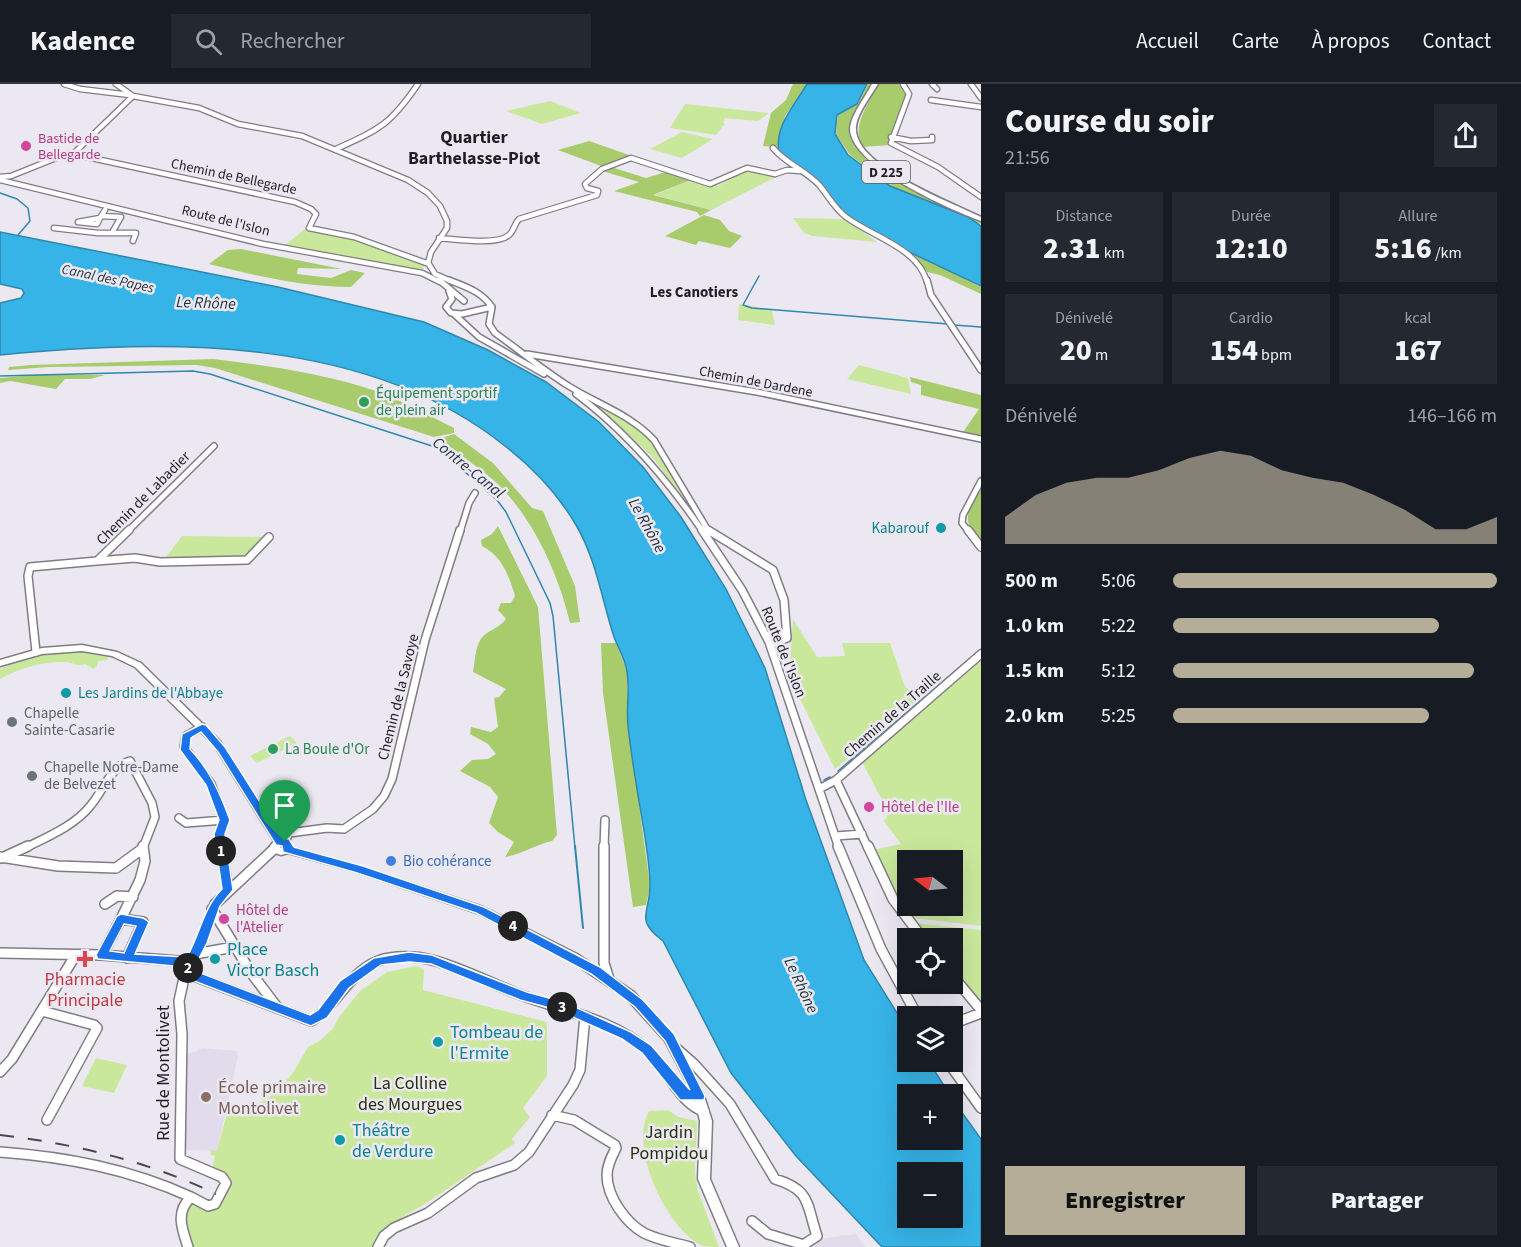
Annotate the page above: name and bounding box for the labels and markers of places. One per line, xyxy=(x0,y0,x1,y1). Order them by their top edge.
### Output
place label: Bastide de Bellegarde xyxy=(38,129,100,165)
marker: Bastide de Bellegarde xyxy=(19,139,33,153)
place label: Équipement sportif de plein air xyxy=(376,383,498,421)
marker: Équipement sportif de plein air xyxy=(357,395,371,409)
place label: Kabarouf xyxy=(871,518,930,539)
marker: Kabarouf xyxy=(934,521,948,535)
place label: Les Jardins de l'Abbaye xyxy=(78,683,223,704)
marker: Les Jardins de l'Abbaye xyxy=(59,686,73,700)
place label: Chapelle Sainte-Casarie xyxy=(24,703,115,741)
marker: Chapelle Sainte-Casarie xyxy=(5,715,19,729)
place label: La Boule d'Or xyxy=(285,739,370,760)
marker: La Boule d'Or xyxy=(266,742,280,756)
place label: Chapelle Notre-Dame de Belvezet xyxy=(44,757,179,795)
marker: Chapelle Notre-Dame de Belvezet xyxy=(25,769,39,783)
pin xyxy=(259,780,310,842)
place label: Hôtel de l'Ile xyxy=(881,797,959,818)
marker: Hôtel de l'Ile xyxy=(862,800,876,814)
pin: 1 xyxy=(206,836,236,866)
place label: Bio cohérance xyxy=(403,851,491,872)
marker: Bio cohérance xyxy=(384,854,398,868)
place label: Hôtel de l'Atelier xyxy=(236,900,289,938)
pin: 4 xyxy=(498,911,528,941)
marker: Hôtel de l'Atelier xyxy=(217,912,231,926)
place label: Place Victor Basch xyxy=(227,937,319,983)
marker: Pharmacie Principale xyxy=(78,952,92,966)
marker: Place Victor Basch xyxy=(208,952,222,966)
pin: 2 xyxy=(173,953,203,983)
place label: Pharmacie Principale xyxy=(45,967,125,1013)
pin: 3 xyxy=(547,992,577,1022)
place label: Tombeau de l'Ermite xyxy=(450,1020,543,1066)
marker: Tombeau de l'Ermite xyxy=(431,1035,445,1049)
place label: École primaire Montolivet xyxy=(218,1075,326,1121)
marker: École primaire Montolivet xyxy=(199,1090,213,1104)
place label: Théâtre de Verdure xyxy=(352,1118,433,1164)
marker: Théâtre de Verdure xyxy=(333,1133,347,1147)

